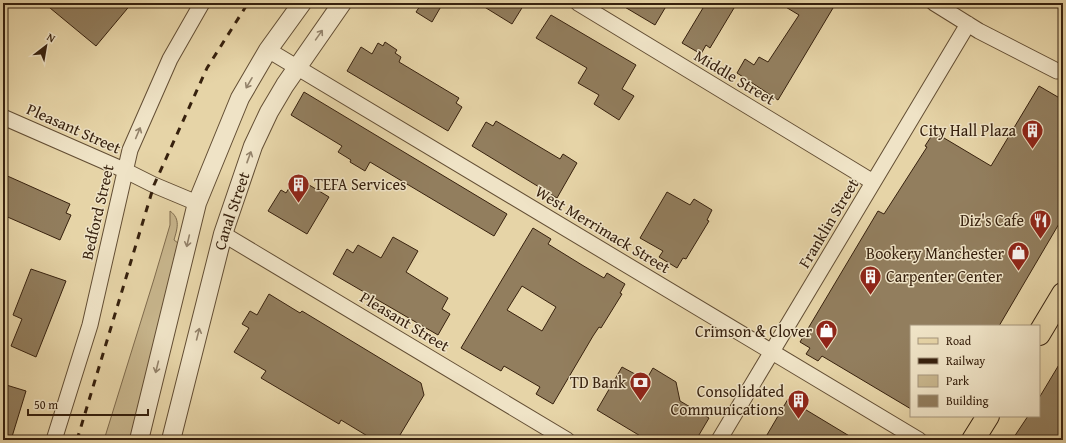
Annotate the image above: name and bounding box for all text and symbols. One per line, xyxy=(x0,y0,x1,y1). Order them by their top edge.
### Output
north arrow xyxy=(26,26,66,66)
text: N xyxy=(44,29,59,47)
one-way arrow xyxy=(315,30,323,41)
street label: Middle Street xyxy=(690,43,780,111)
one-way arrow xyxy=(244,77,252,89)
street label: Pleasant Street xyxy=(23,97,125,160)
building icon: City Hall Plaza xyxy=(1019,117,1045,150)
place label: City Hall Plaza xyxy=(920,118,1016,142)
one-way arrow xyxy=(134,128,142,140)
one-way arrow xyxy=(245,152,253,164)
street label: Bedford Street xyxy=(74,162,120,262)
street label: Canal Street xyxy=(207,168,256,253)
building icon: TEFA Services xyxy=(286,171,312,204)
place label: TEFA Services xyxy=(314,172,406,196)
street label: Franklin Street xyxy=(792,173,864,272)
street label: West Merrimack Street xyxy=(531,179,675,279)
restaurant icon: Diz's Cafe xyxy=(1027,207,1053,240)
place label: Diz's Cafe xyxy=(960,208,1024,232)
one-way arrow xyxy=(183,234,191,247)
shop icon: Bookery Manchester xyxy=(1006,240,1032,273)
place label: Bookery Manchester xyxy=(866,241,1004,265)
building icon: Carpenter Center xyxy=(858,263,884,296)
place label: Carpenter Center xyxy=(886,264,1003,288)
street label: Pleasant Street xyxy=(356,285,455,357)
shop icon: Crimson & Clover xyxy=(814,318,840,351)
place label: Crimson & Clover xyxy=(695,319,812,343)
legend xyxy=(910,325,1040,417)
one-way arrow xyxy=(195,328,202,341)
text: Road xyxy=(946,332,972,349)
text: Railway xyxy=(946,352,985,369)
one-way arrow xyxy=(153,360,161,373)
bank icon: TD Bank xyxy=(628,369,654,402)
place label: TD Bank xyxy=(570,370,627,394)
text: Park xyxy=(946,372,970,389)
place label: Consolidated Communications xyxy=(671,379,784,421)
building icon: Consolidated Communications xyxy=(786,387,812,420)
scale bar xyxy=(28,391,148,417)
text: Building xyxy=(946,392,989,409)
text: 50 m xyxy=(34,396,58,413)

